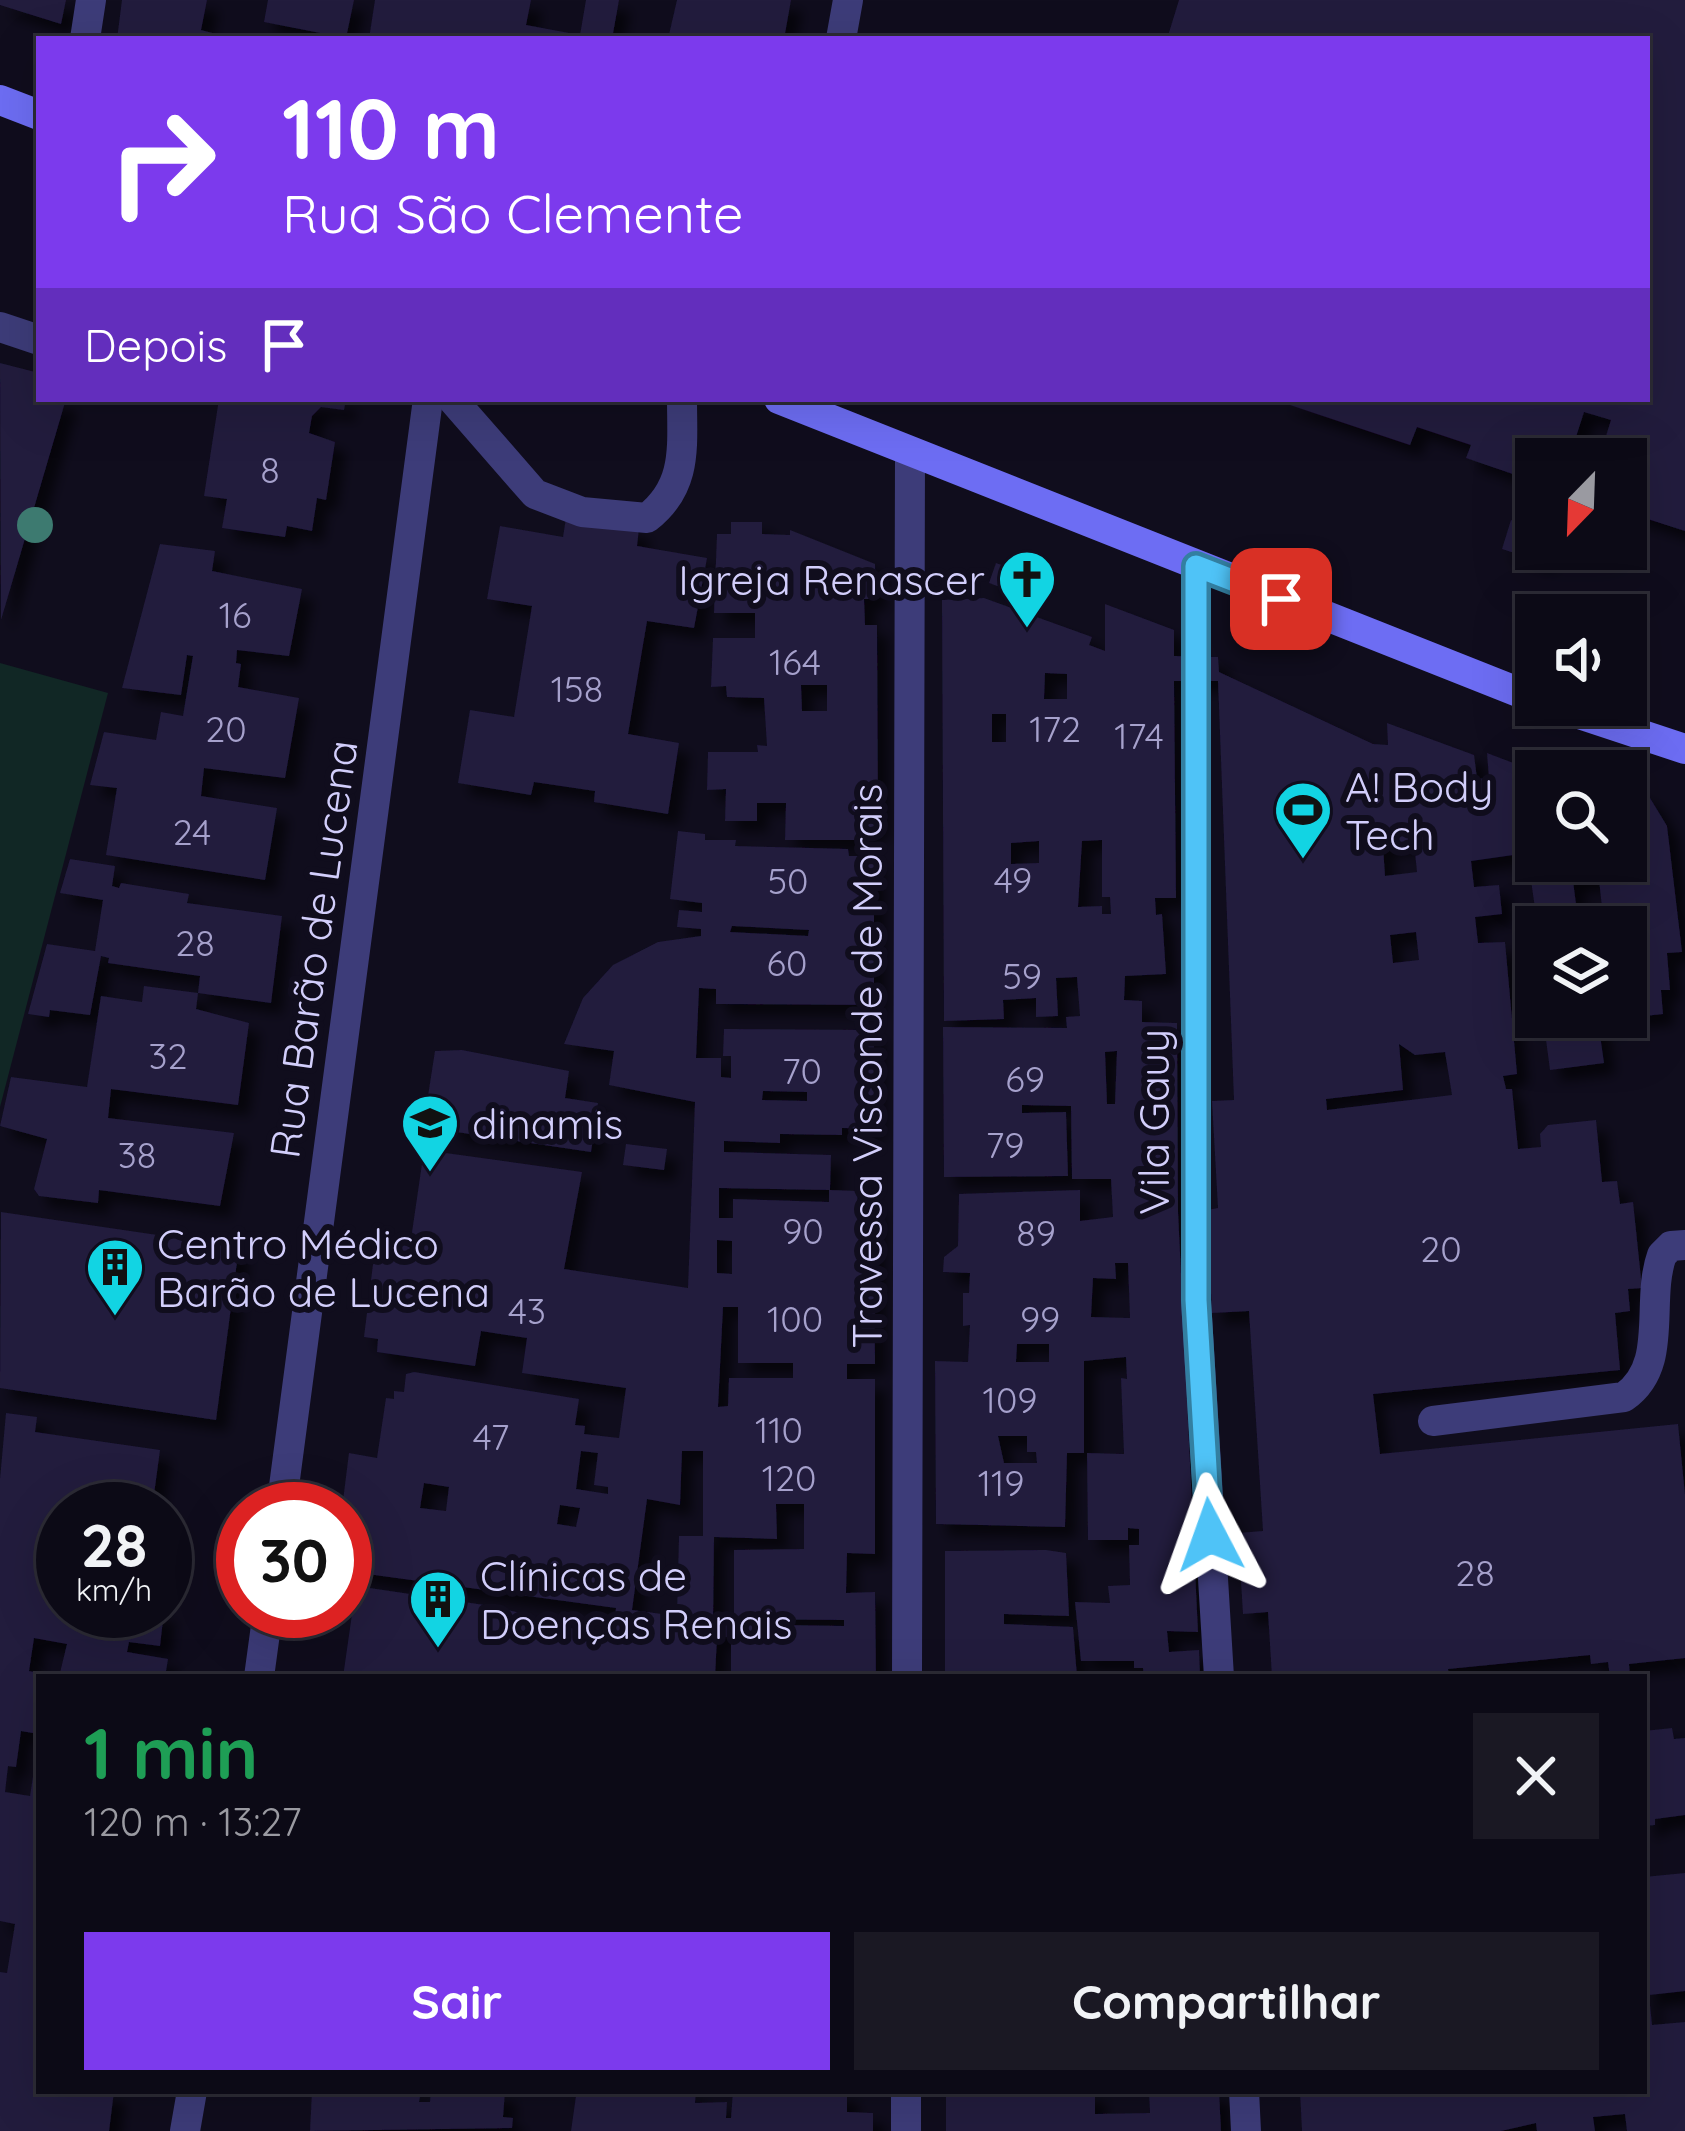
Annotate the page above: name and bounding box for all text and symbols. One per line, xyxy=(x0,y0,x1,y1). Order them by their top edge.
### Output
text: 110 m xyxy=(282,75,500,180)
icon: right xyxy=(84,84,240,240)
text: Rua São Clemente xyxy=(282,179,743,247)
icon: arrive xyxy=(251,312,317,378)
text: Depois xyxy=(84,317,227,373)
north arrow xyxy=(1515,438,1647,570)
map controls xyxy=(1515,438,1647,1038)
house number: 8 xyxy=(260,447,280,492)
church icon: Igreja Renascer xyxy=(996,548,1058,630)
pin xyxy=(1230,548,1332,650)
place label: Igreja Renascer xyxy=(678,553,985,606)
icon: arrive xyxy=(1248,566,1314,632)
house number: 16 xyxy=(219,592,251,637)
button: sound xyxy=(1515,594,1647,726)
house number: 164 xyxy=(769,639,821,684)
house number: 158 xyxy=(551,666,603,711)
house number: 20 xyxy=(205,706,247,751)
house number: 172 xyxy=(1029,706,1081,751)
house number: 174 xyxy=(1114,713,1164,758)
street label: Rua Barão de Lucena xyxy=(257,737,369,1161)
button: search xyxy=(1515,750,1647,882)
place label: A! Body Tech xyxy=(1345,760,1493,861)
sports icon: A! Body Tech xyxy=(1272,779,1334,861)
street label: Travessa Visconde de Morais xyxy=(840,783,893,1349)
house number: 24 xyxy=(173,809,211,854)
house number: 49 xyxy=(994,857,1032,902)
house number: 50 xyxy=(767,858,809,903)
button: layers xyxy=(1515,906,1647,1038)
house number: 28 xyxy=(175,920,215,965)
house number: 60 xyxy=(767,940,807,985)
house number: 59 xyxy=(1002,953,1042,998)
street label: Vila Gauy xyxy=(1127,1029,1180,1215)
house number: 32 xyxy=(149,1033,187,1078)
house number: 70 xyxy=(782,1048,822,1093)
house number: 69 xyxy=(1005,1056,1045,1101)
school or university icon: dinamis xyxy=(399,1092,461,1174)
place label: dinamis xyxy=(472,1097,623,1150)
house number: 79 xyxy=(986,1122,1024,1167)
house number: 38 xyxy=(118,1132,156,1177)
house number: 90 xyxy=(782,1208,824,1253)
house number: 89 xyxy=(1016,1210,1056,1255)
place label: Centro Médico Barão de Lucena xyxy=(157,1217,490,1318)
house number: 20 xyxy=(1420,1226,1462,1271)
building icon: Centro Médico Barão de Lucena xyxy=(84,1236,146,1318)
house number: 43 xyxy=(508,1288,546,1333)
house number: 100 xyxy=(767,1296,823,1341)
house number: 99 xyxy=(1020,1296,1060,1341)
house number: 109 xyxy=(983,1377,1037,1422)
house number: 110 xyxy=(755,1407,803,1452)
house number: 47 xyxy=(473,1414,509,1459)
house number: 120 xyxy=(762,1455,816,1500)
house number: 119 xyxy=(978,1460,1024,1505)
position arrow xyxy=(1147,1472,1273,1598)
speed limit sign: 30 xyxy=(216,1482,372,1638)
text: 28 xyxy=(80,1507,148,1582)
place label: Clínicas de Doenças Renais xyxy=(480,1549,792,1650)
house number: 28 xyxy=(1455,1550,1495,1595)
building icon: Clínicas de Doenças Renais xyxy=(407,1568,469,1650)
text: km/h xyxy=(76,1571,152,1609)
text: 1 min xyxy=(84,1707,258,1797)
button: close xyxy=(1473,1713,1599,1839)
text: 120 m · 13:27 xyxy=(84,1797,301,1846)
button: Sair xyxy=(84,1932,830,2070)
button: Compartilhar xyxy=(854,1932,1599,2070)

